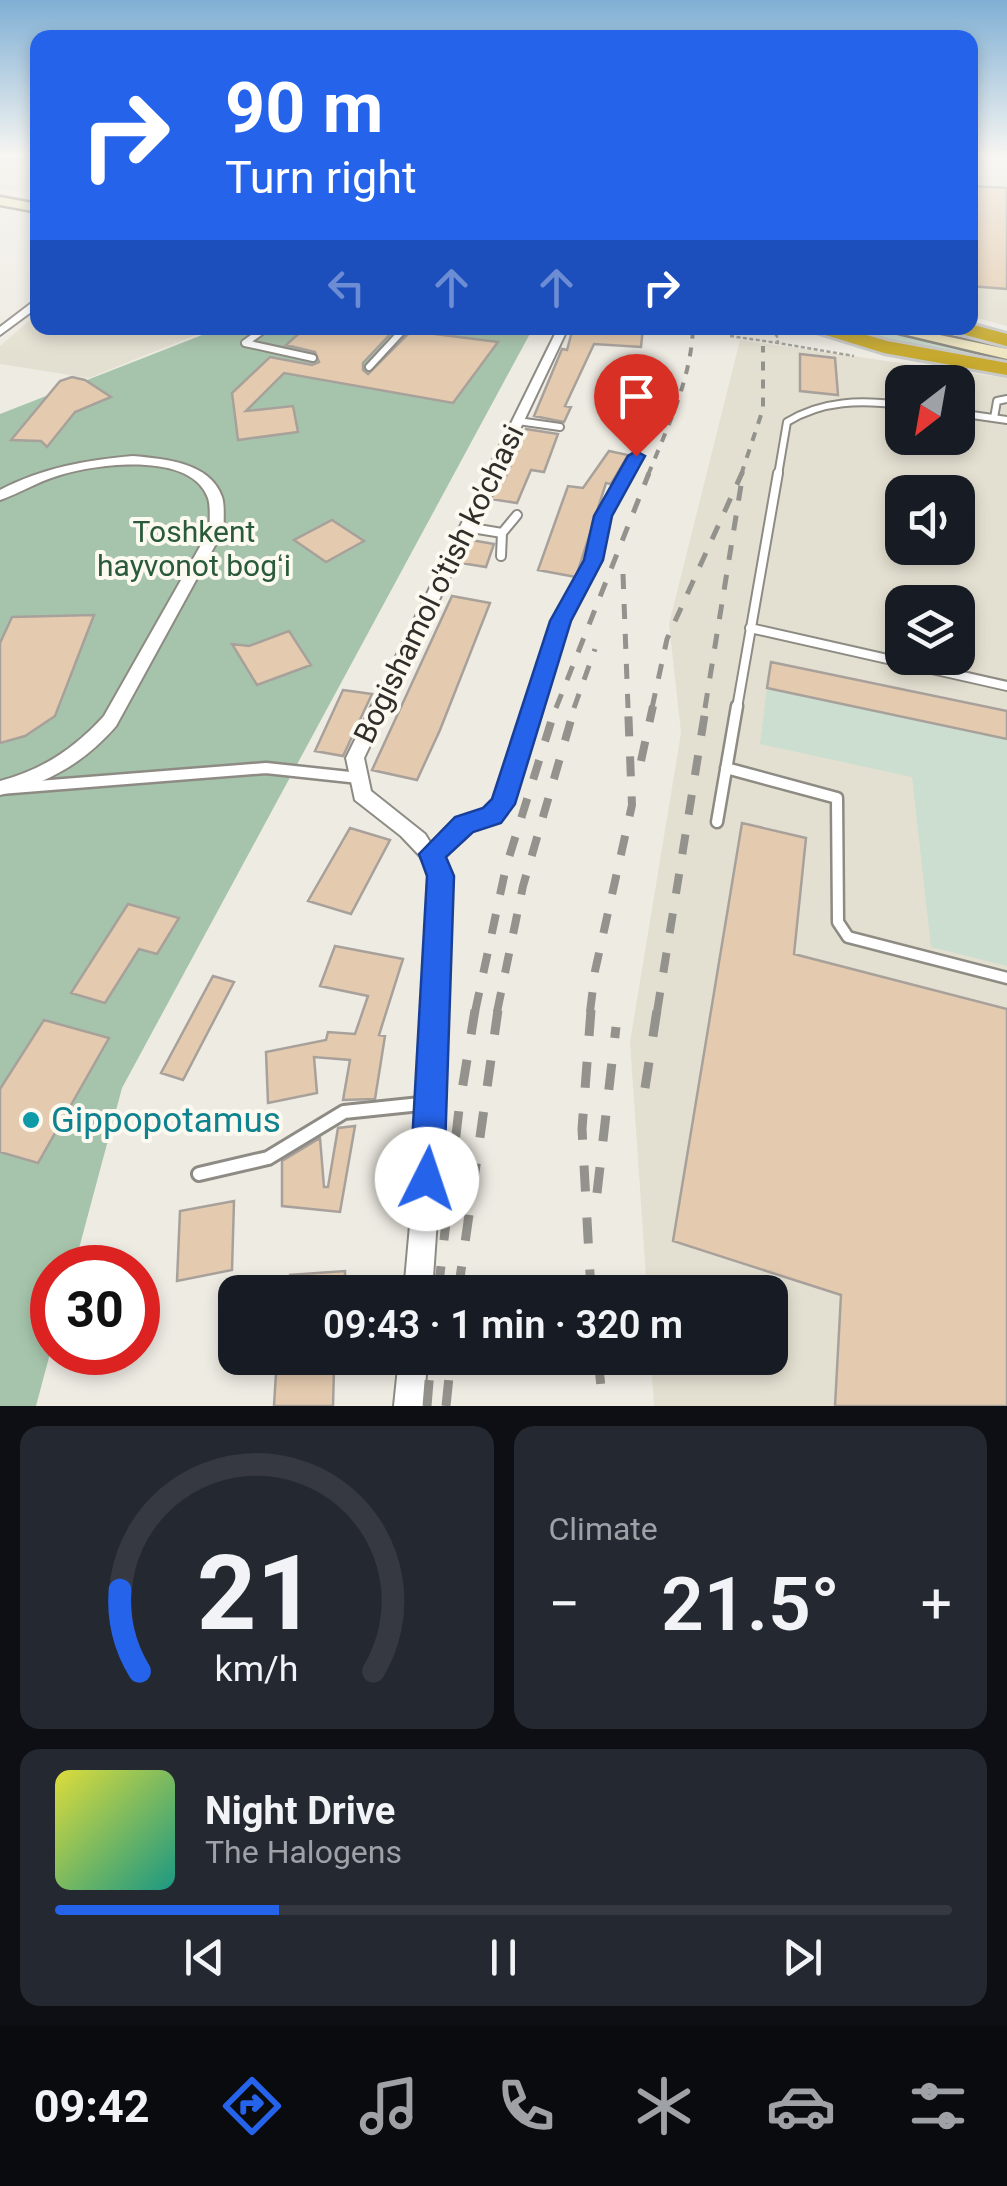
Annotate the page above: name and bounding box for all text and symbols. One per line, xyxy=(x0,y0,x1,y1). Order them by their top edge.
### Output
text: 90 m xyxy=(225,67,383,149)
icon: right xyxy=(60,70,190,200)
text: Turn right xyxy=(225,151,417,204)
icon: left xyxy=(319,260,374,315)
icon: ahead xyxy=(424,260,479,315)
icon: ahead xyxy=(529,260,584,315)
icon: right xyxy=(634,260,689,315)
pin xyxy=(594,354,679,457)
north arrow xyxy=(885,365,975,455)
map controls xyxy=(885,365,975,675)
icon: arrive xyxy=(609,369,664,424)
street label: Bogishamol o'tish ko'chasi xyxy=(346,419,531,748)
button: sound xyxy=(885,475,975,565)
park label: Toshkent hayvonot bogʻi xyxy=(97,514,291,583)
button: layers xyxy=(885,585,975,675)
place label: Gippopotamus xyxy=(51,1100,281,1141)
marker: Gippopotamus xyxy=(20,1109,42,1131)
position arrow xyxy=(375,1127,479,1231)
speed limit sign: 30 xyxy=(30,1245,160,1375)
text: 09:43 · 1 min · 320 m xyxy=(323,1303,683,1347)
text: Climate xyxy=(549,1510,658,1548)
text: 21 xyxy=(197,1533,316,1654)
text: 21.5° xyxy=(661,1560,840,1648)
text: − xyxy=(549,1572,580,1636)
text: + xyxy=(921,1572,952,1636)
text: km/h xyxy=(215,1648,299,1690)
text: Night Drive xyxy=(205,1789,395,1833)
text: The Halogens xyxy=(205,1833,402,1871)
icon: previous xyxy=(177,1930,232,1985)
icon: pause xyxy=(476,1930,531,1985)
icon: next xyxy=(775,1930,830,1985)
icon: directions xyxy=(217,2071,287,2141)
icon: music xyxy=(354,2071,424,2141)
icon: phone xyxy=(491,2071,561,2141)
icon: climate xyxy=(629,2071,699,2141)
icon: car xyxy=(766,2071,836,2141)
icon: filters xyxy=(903,2071,973,2141)
text: 09:42 xyxy=(34,2080,150,2133)

